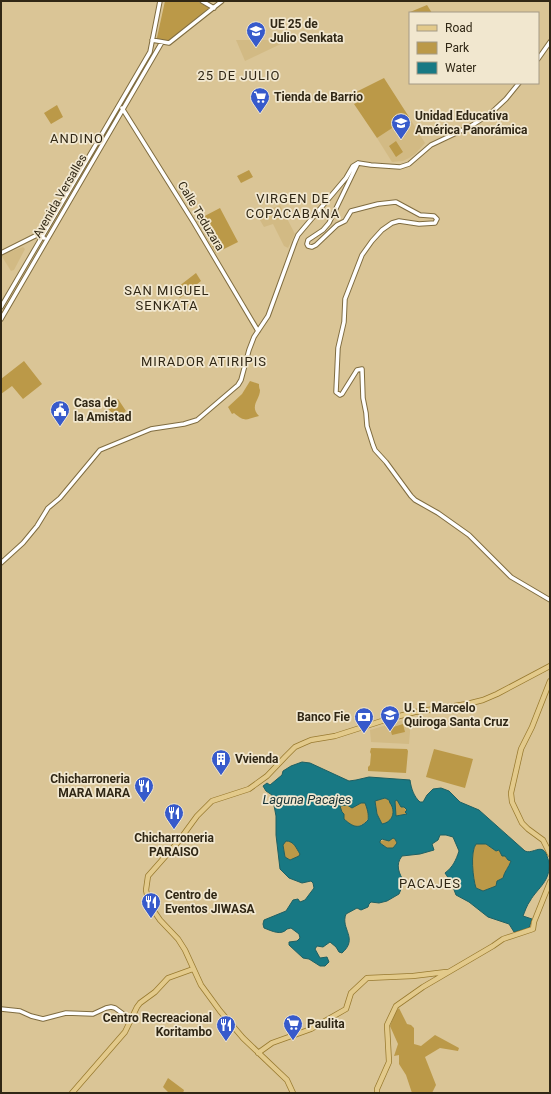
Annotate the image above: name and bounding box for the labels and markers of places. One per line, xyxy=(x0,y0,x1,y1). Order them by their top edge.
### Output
place label: UE 25 de Julio Senkata xyxy=(270,17,344,45)
school or university icon: UE 25 de Julio Senkata xyxy=(245,20,267,48)
supermarket icon: Tienda de Barrio xyxy=(249,86,271,114)
place label: Tienda de Barrio xyxy=(274,90,363,104)
place label: Unidad Educativa América Panorámica xyxy=(415,109,528,137)
school or university icon: Unidad Educativa América Panorámica xyxy=(390,112,412,140)
place label: Casa de la Amistad xyxy=(74,396,132,424)
public building icon: Casa de la Amistad xyxy=(49,399,71,427)
place label: U. E. Marcelo Quiroga Santa Cruz xyxy=(404,701,509,729)
school or university icon: U. E. Marcelo Quiroga Santa Cruz xyxy=(379,704,401,732)
bank icon: Banco Fie xyxy=(353,706,375,734)
place label: Banco Fie xyxy=(297,710,351,724)
building icon: Vvienda xyxy=(210,748,232,776)
place label: Vvienda xyxy=(235,752,279,766)
place label: Chicharroneria MARA MARA xyxy=(50,772,131,800)
restaurant icon: Chicharroneria MARA MARA xyxy=(133,775,155,803)
restaurant icon: Chicharroneria PARAISO xyxy=(163,802,185,830)
place label: Chicharroneria PARAISO xyxy=(134,831,214,859)
place label: Centro de Eventos JIWASA xyxy=(165,888,256,916)
restaurant icon: Centro de Eventos JIWASA xyxy=(140,891,162,919)
place label: Centro Recreacional Koritambo xyxy=(103,1011,212,1039)
supermarket icon: Paulita xyxy=(282,1013,304,1041)
restaurant icon: Centro Recreacional Koritambo xyxy=(215,1014,237,1042)
place label: Paulita xyxy=(307,1017,345,1031)

